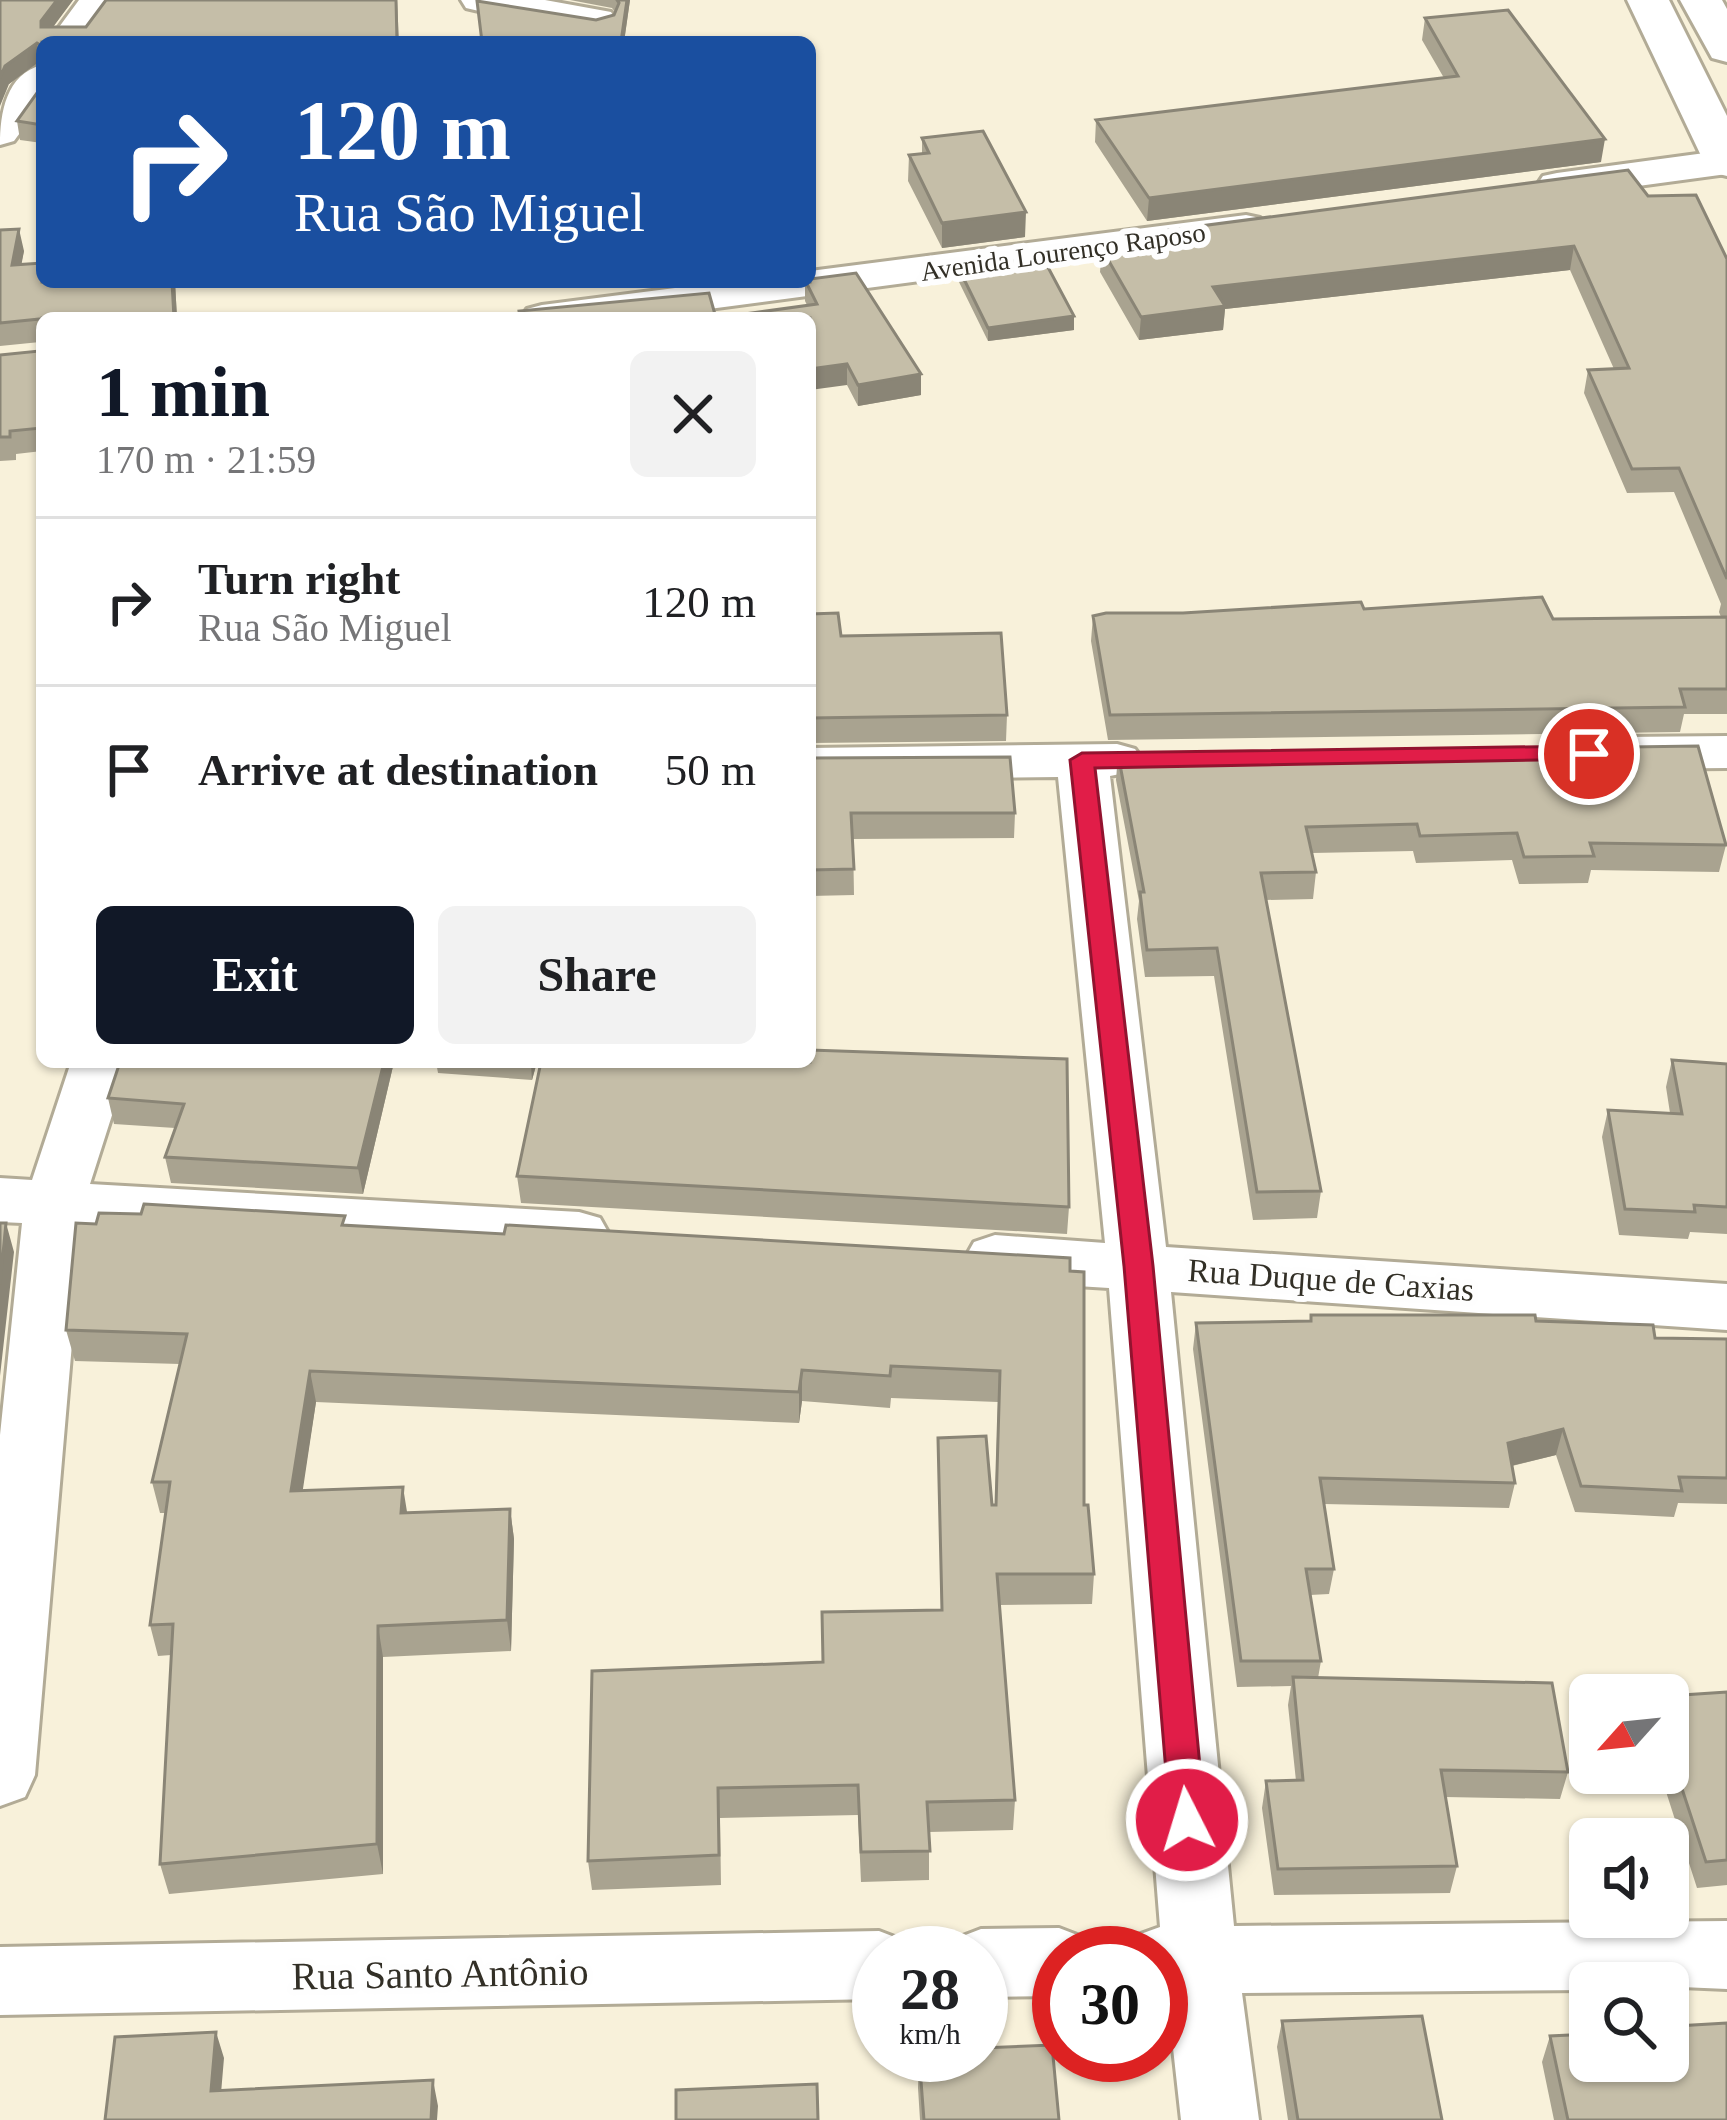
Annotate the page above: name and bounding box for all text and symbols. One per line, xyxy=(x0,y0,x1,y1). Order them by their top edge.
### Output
icon: right xyxy=(96,84,252,240)
text: 120 m xyxy=(294,84,511,177)
text: Rua São Miguel xyxy=(294,183,645,243)
street label: Avenida Lourenço Raposo xyxy=(919,217,1207,287)
button: close xyxy=(630,351,756,477)
text: 1 min xyxy=(96,352,270,432)
text: 170 m · 21:59 xyxy=(96,438,316,481)
text: Turn right xyxy=(198,554,400,604)
icon: right xyxy=(96,569,162,635)
text: 120 m xyxy=(642,577,756,627)
text: Rua São Miguel xyxy=(198,606,451,649)
pin xyxy=(1538,703,1640,805)
icon: arrive xyxy=(1556,721,1622,787)
icon: arrive xyxy=(96,737,162,803)
text: Arrive at destination xyxy=(198,745,598,795)
text: 50 m xyxy=(665,745,756,795)
button: Exit xyxy=(96,906,414,1044)
button: Share xyxy=(438,906,756,1044)
street label: Rua Duque de Caxias xyxy=(1187,1252,1475,1308)
north arrow xyxy=(1569,1674,1689,1794)
map controls xyxy=(1569,1674,1689,2082)
position arrow xyxy=(1124,1757,1250,1883)
button: sound xyxy=(1569,1818,1689,1938)
speed limit sign: 30 xyxy=(1032,1926,1188,2082)
street label: Rua Santo Antônio xyxy=(291,1949,589,1998)
text: 28 xyxy=(900,1956,960,2022)
button: search xyxy=(1569,1962,1689,2082)
text: km/h xyxy=(899,2017,961,2050)

